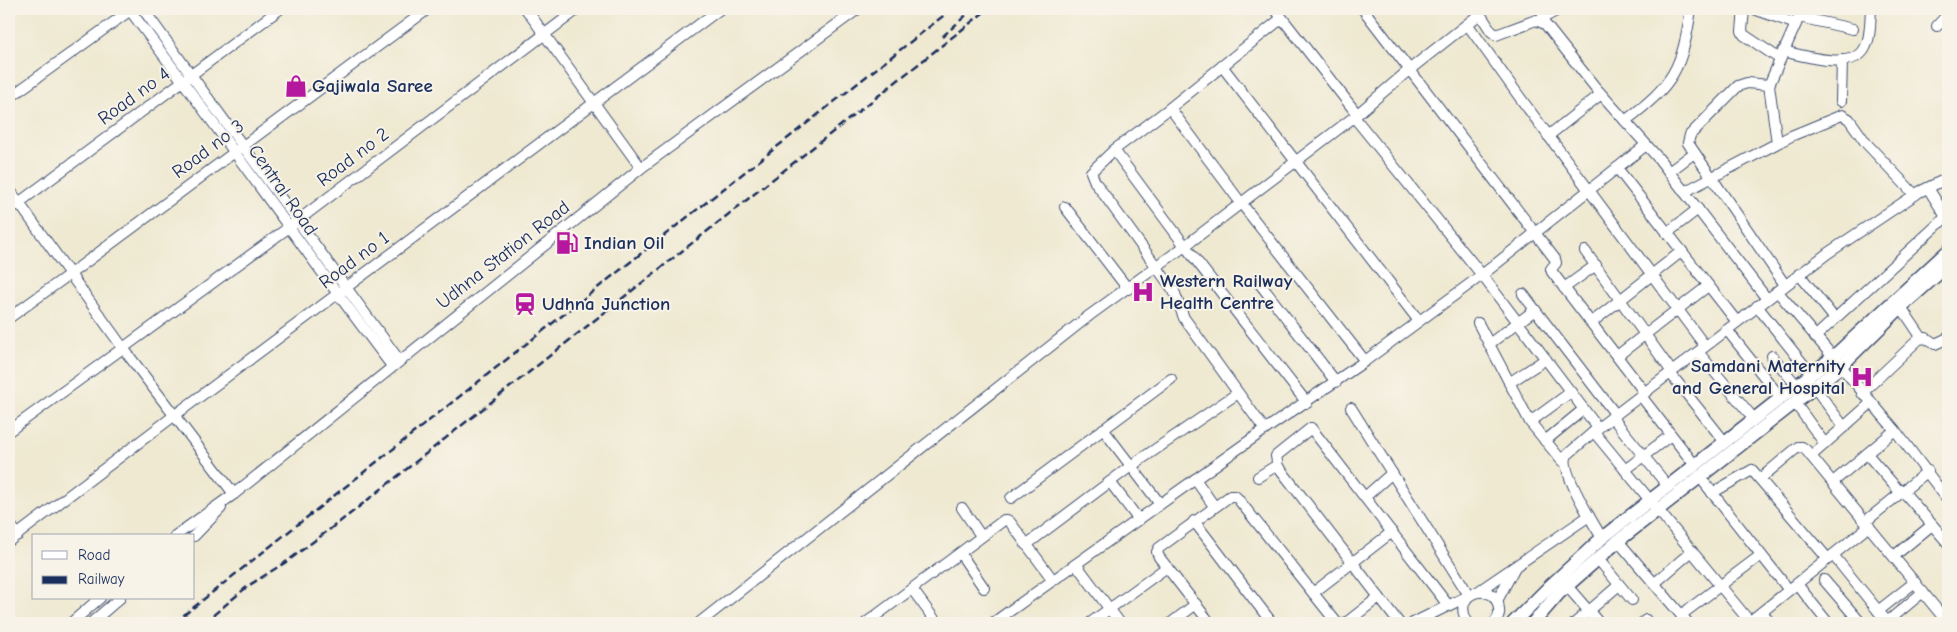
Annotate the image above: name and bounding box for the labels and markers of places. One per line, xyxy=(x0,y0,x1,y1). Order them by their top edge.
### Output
shop icon: Gajiwala Saree xyxy=(283,73,309,99)
place label: Gajiwala Saree xyxy=(312,75,433,97)
fuel station icon: Indian Oil xyxy=(554,230,580,256)
place label: Indian Oil xyxy=(584,232,665,254)
place label: Western Railway Health Centre xyxy=(1160,270,1293,314)
hospital icon: Western Railway Health Centre xyxy=(1130,279,1156,305)
station icon: Udhna Junction xyxy=(512,291,538,317)
place label: Udhna Junction xyxy=(542,293,670,315)
place label: Samdani Maternity and General Hospital xyxy=(1672,355,1845,399)
hospital icon: Samdani Maternity and General Hospital xyxy=(1849,364,1875,390)

